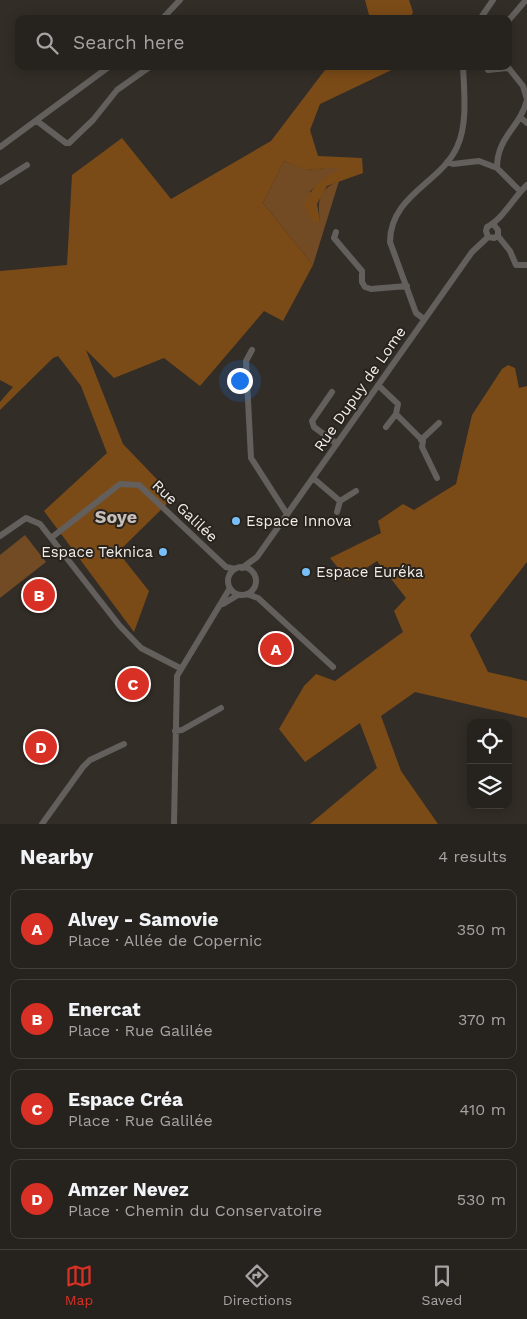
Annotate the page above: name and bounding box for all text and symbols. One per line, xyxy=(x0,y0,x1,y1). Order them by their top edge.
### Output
search box xyxy=(15,15,512,70)
icon: search xyxy=(33,29,61,57)
text: Search here xyxy=(73,31,184,54)
street label: Rue Dupuy de Lome xyxy=(310,323,410,455)
your location xyxy=(227,368,253,394)
street label: Rue Galilée xyxy=(149,476,221,546)
district label: Soye xyxy=(95,506,137,527)
place label: Espace Innova xyxy=(246,512,352,530)
marker: Espace Innova xyxy=(230,515,242,527)
place label: Espace Teknica xyxy=(41,543,154,561)
marker: Espace Teknica xyxy=(157,546,169,558)
place label: Espace Euréka xyxy=(316,563,424,581)
marker: Espace Euréka xyxy=(300,566,312,578)
pin: B xyxy=(23,576,55,614)
pin: A xyxy=(260,630,292,668)
pin: C xyxy=(117,665,149,703)
map controls xyxy=(467,719,512,809)
button: locate xyxy=(467,719,512,764)
pin: D xyxy=(25,728,57,766)
button: layers xyxy=(467,764,512,809)
text: Nearby xyxy=(20,844,93,869)
text: 4 results xyxy=(438,847,507,866)
text: Alvey - Samovie xyxy=(68,908,219,931)
text: A xyxy=(32,920,42,939)
text: 350 m xyxy=(457,920,506,939)
text: Place · Allée de Copernic xyxy=(68,931,262,950)
text: Enercat xyxy=(68,998,141,1021)
text: B xyxy=(32,1010,42,1029)
text: 370 m xyxy=(458,1010,506,1029)
text: Place · Rue Galilée xyxy=(68,1021,213,1040)
text: Espace Créa xyxy=(68,1088,183,1111)
text: C xyxy=(32,1100,42,1119)
text: 410 m xyxy=(460,1100,506,1119)
text: Place · Rue Galilée xyxy=(68,1111,213,1130)
text: Amzer Nevez xyxy=(68,1178,189,1201)
text: D xyxy=(31,1190,43,1209)
text: 530 m xyxy=(457,1190,506,1209)
text: Place · Chemin du Conservatoire xyxy=(68,1201,322,1220)
tab: Map xyxy=(65,1262,93,1308)
tab: Directions xyxy=(223,1262,292,1308)
tab: Saved xyxy=(422,1262,462,1308)

